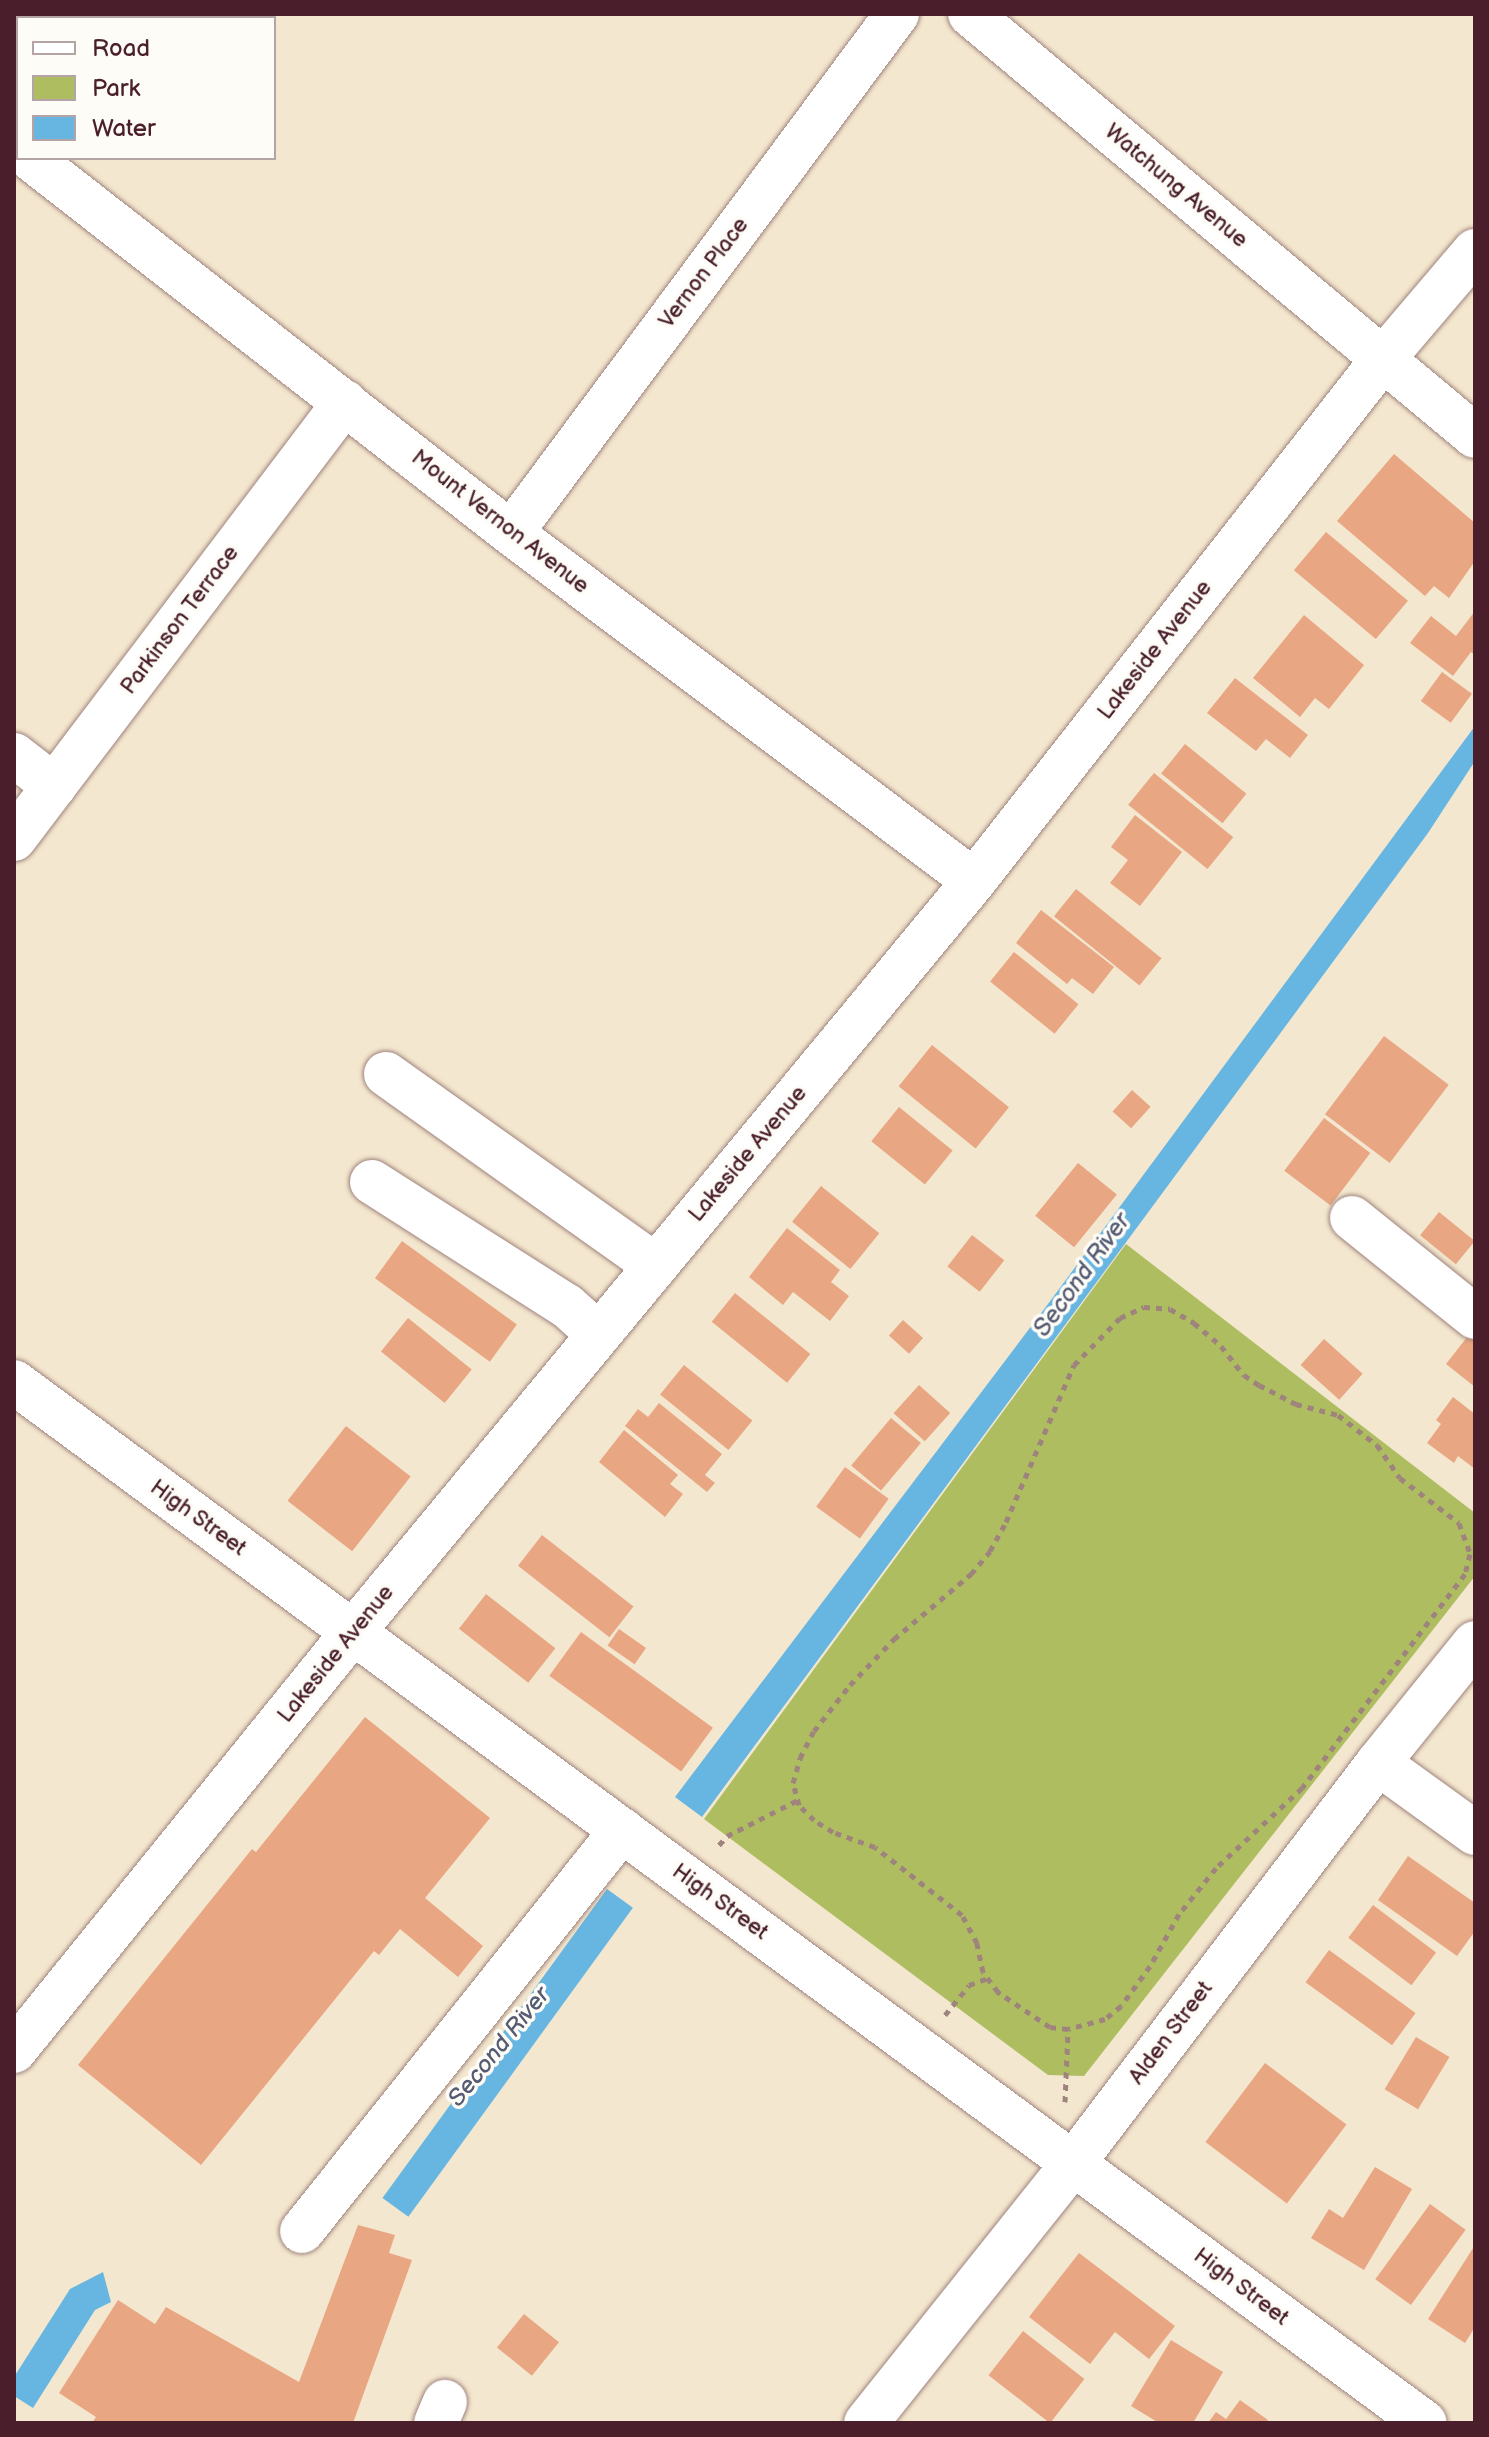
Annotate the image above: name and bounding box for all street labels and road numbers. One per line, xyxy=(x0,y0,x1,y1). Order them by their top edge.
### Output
street label: Watchung Avenue xyxy=(1099,119,1253,253)
street label: Vernon Place xyxy=(654,212,754,334)
street label: Mount Vernon Avenue xyxy=(406,444,594,600)
street label: Parkinson Terrace xyxy=(115,540,245,700)
street label: Lakeside Avenue xyxy=(1092,575,1218,725)
street label: Lakeside Avenue xyxy=(683,1081,813,1227)
street label: High Street xyxy=(145,1474,251,1562)
street label: Lakeside Avenue xyxy=(272,1580,400,1728)
street label: High Street xyxy=(667,1858,773,1946)
street label: Alden Street xyxy=(1124,1976,1218,2090)
street label: High Street xyxy=(1188,2243,1294,2331)

